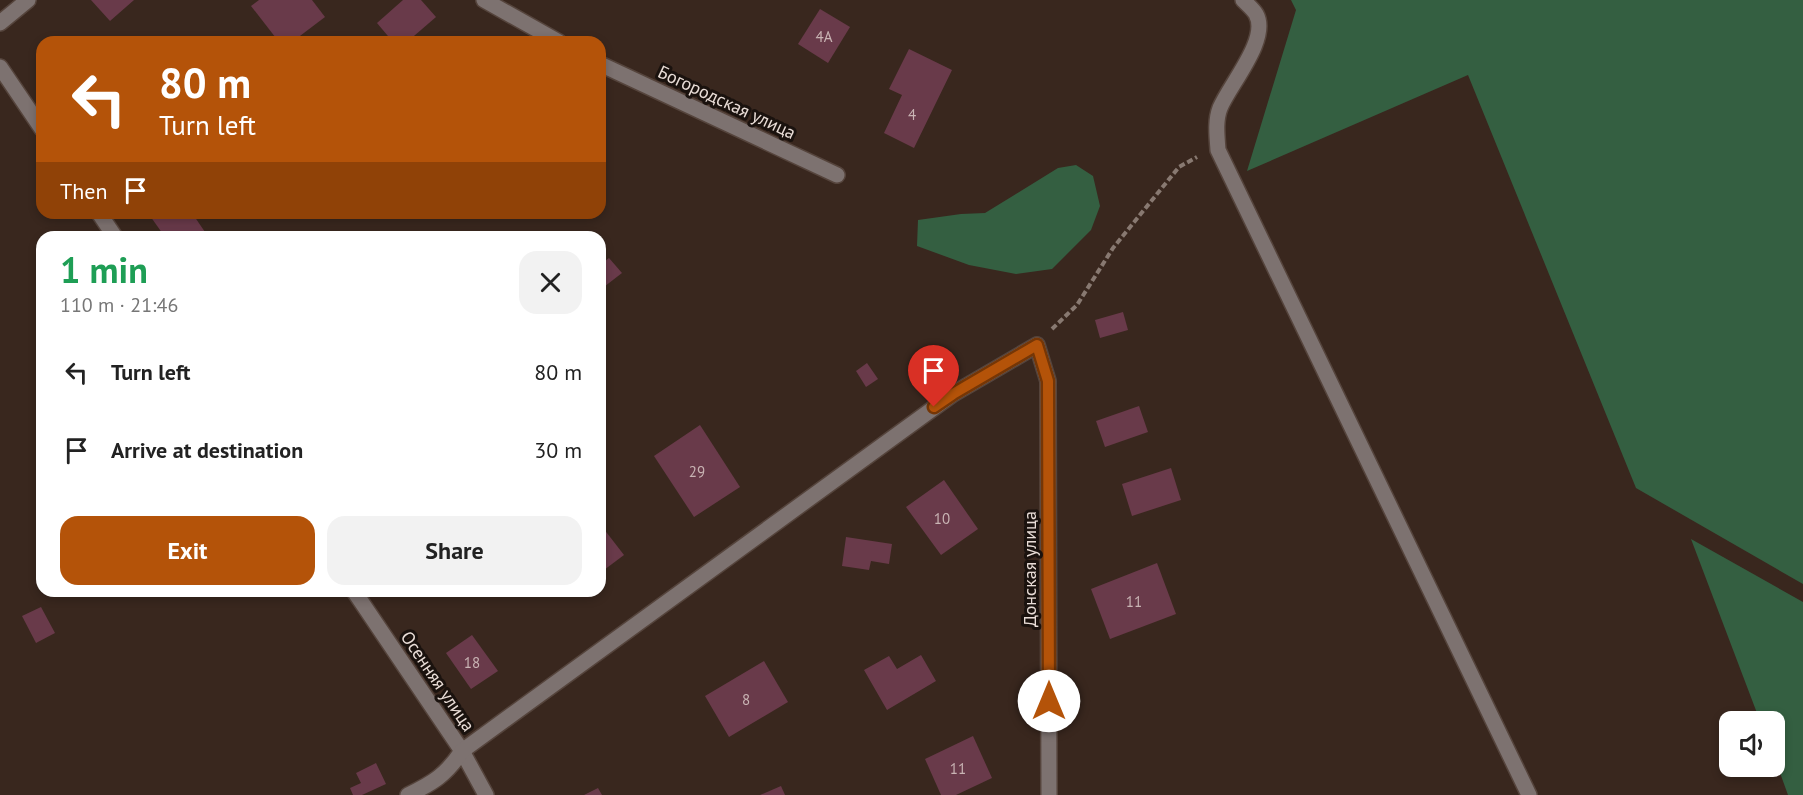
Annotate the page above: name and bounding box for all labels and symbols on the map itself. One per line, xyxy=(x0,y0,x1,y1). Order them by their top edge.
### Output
house number: 4А xyxy=(816,27,833,46)
street label: Богородская улица xyxy=(654,60,800,144)
house number: 4 xyxy=(908,105,916,124)
pin xyxy=(908,345,959,407)
house number: 29 xyxy=(689,462,705,481)
house number: 10 xyxy=(934,509,950,528)
street label: Донская улица xyxy=(1018,511,1041,627)
house number: 11 xyxy=(1126,592,1142,611)
street label: Осенняя улица xyxy=(396,626,480,736)
house number: 18 xyxy=(464,653,480,672)
position arrow xyxy=(1017,669,1081,733)
house number: 8 xyxy=(742,690,750,709)
house number: 11 xyxy=(950,759,966,778)

